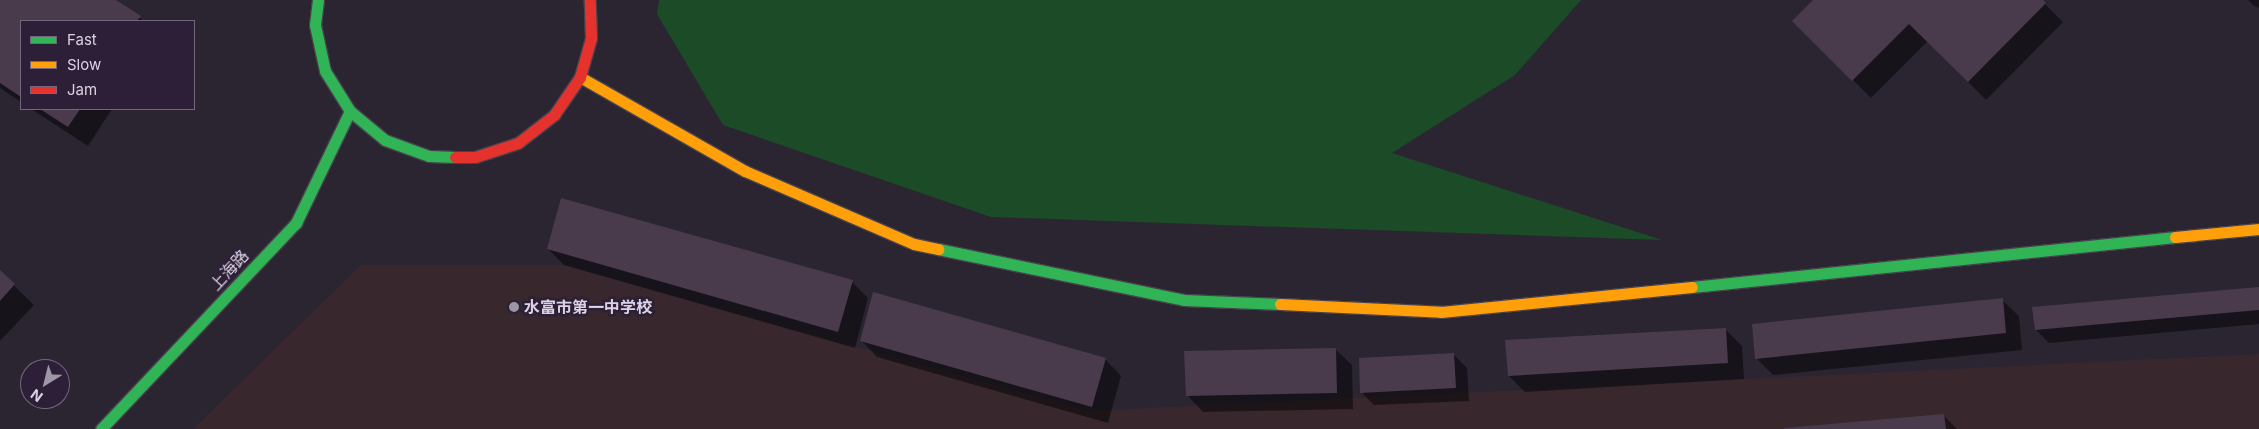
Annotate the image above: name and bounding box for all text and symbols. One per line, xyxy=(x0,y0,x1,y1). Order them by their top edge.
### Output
legend xyxy=(20,20,195,110)
text: Fast xyxy=(67,30,97,49)
text: Slow xyxy=(67,55,101,74)
text: Jam xyxy=(67,80,97,99)
street label: 上海路 xyxy=(206,246,252,294)
place label: 水富市第一中学校 xyxy=(524,297,652,317)
marker: 水富市第一中学校 xyxy=(508,301,520,313)
north arrow xyxy=(20,359,70,409)
text: N xyxy=(27,386,46,406)

